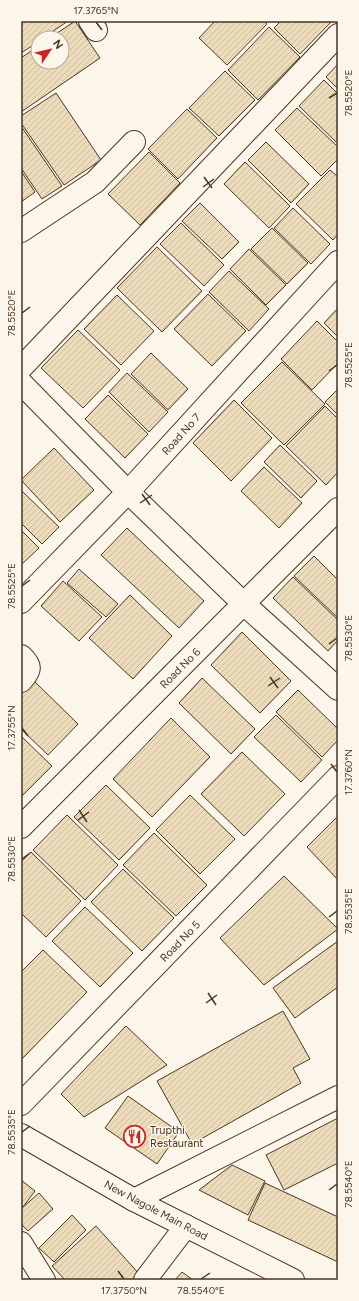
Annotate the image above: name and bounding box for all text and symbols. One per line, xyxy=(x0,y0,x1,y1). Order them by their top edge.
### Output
text: 17.3765°N xyxy=(73,4,119,17)
north arrow xyxy=(30,30,70,70)
text: N xyxy=(50,37,66,52)
text: 78.5520°E xyxy=(342,70,355,116)
text: 78.5520°E xyxy=(5,290,18,336)
text: 78.5525°E xyxy=(342,342,355,388)
street label: Road No 7 xyxy=(159,411,204,458)
text: 78.5525°E xyxy=(5,563,18,609)
text: 78.5530°E xyxy=(342,615,355,661)
street label: Road No 6 xyxy=(157,645,203,691)
text: 17.3755°N xyxy=(5,705,18,751)
text: 17.3760°N xyxy=(342,749,355,795)
text: 78.5530°E xyxy=(5,836,18,882)
text: 78.5535°E xyxy=(342,888,355,934)
street label: Road No 5 xyxy=(158,918,203,965)
text: 78.5535°E xyxy=(5,1109,18,1155)
restaurant icon: Trupthi Restaurant xyxy=(122,1123,148,1149)
place label: Trupthi Restaurant xyxy=(150,1124,204,1150)
text: 78.5540°E xyxy=(342,1160,355,1208)
street label: New Nagole Main Road xyxy=(102,1178,210,1243)
text: 17.3750°N xyxy=(101,1284,147,1297)
text: 78.5540°E xyxy=(177,1284,225,1297)

